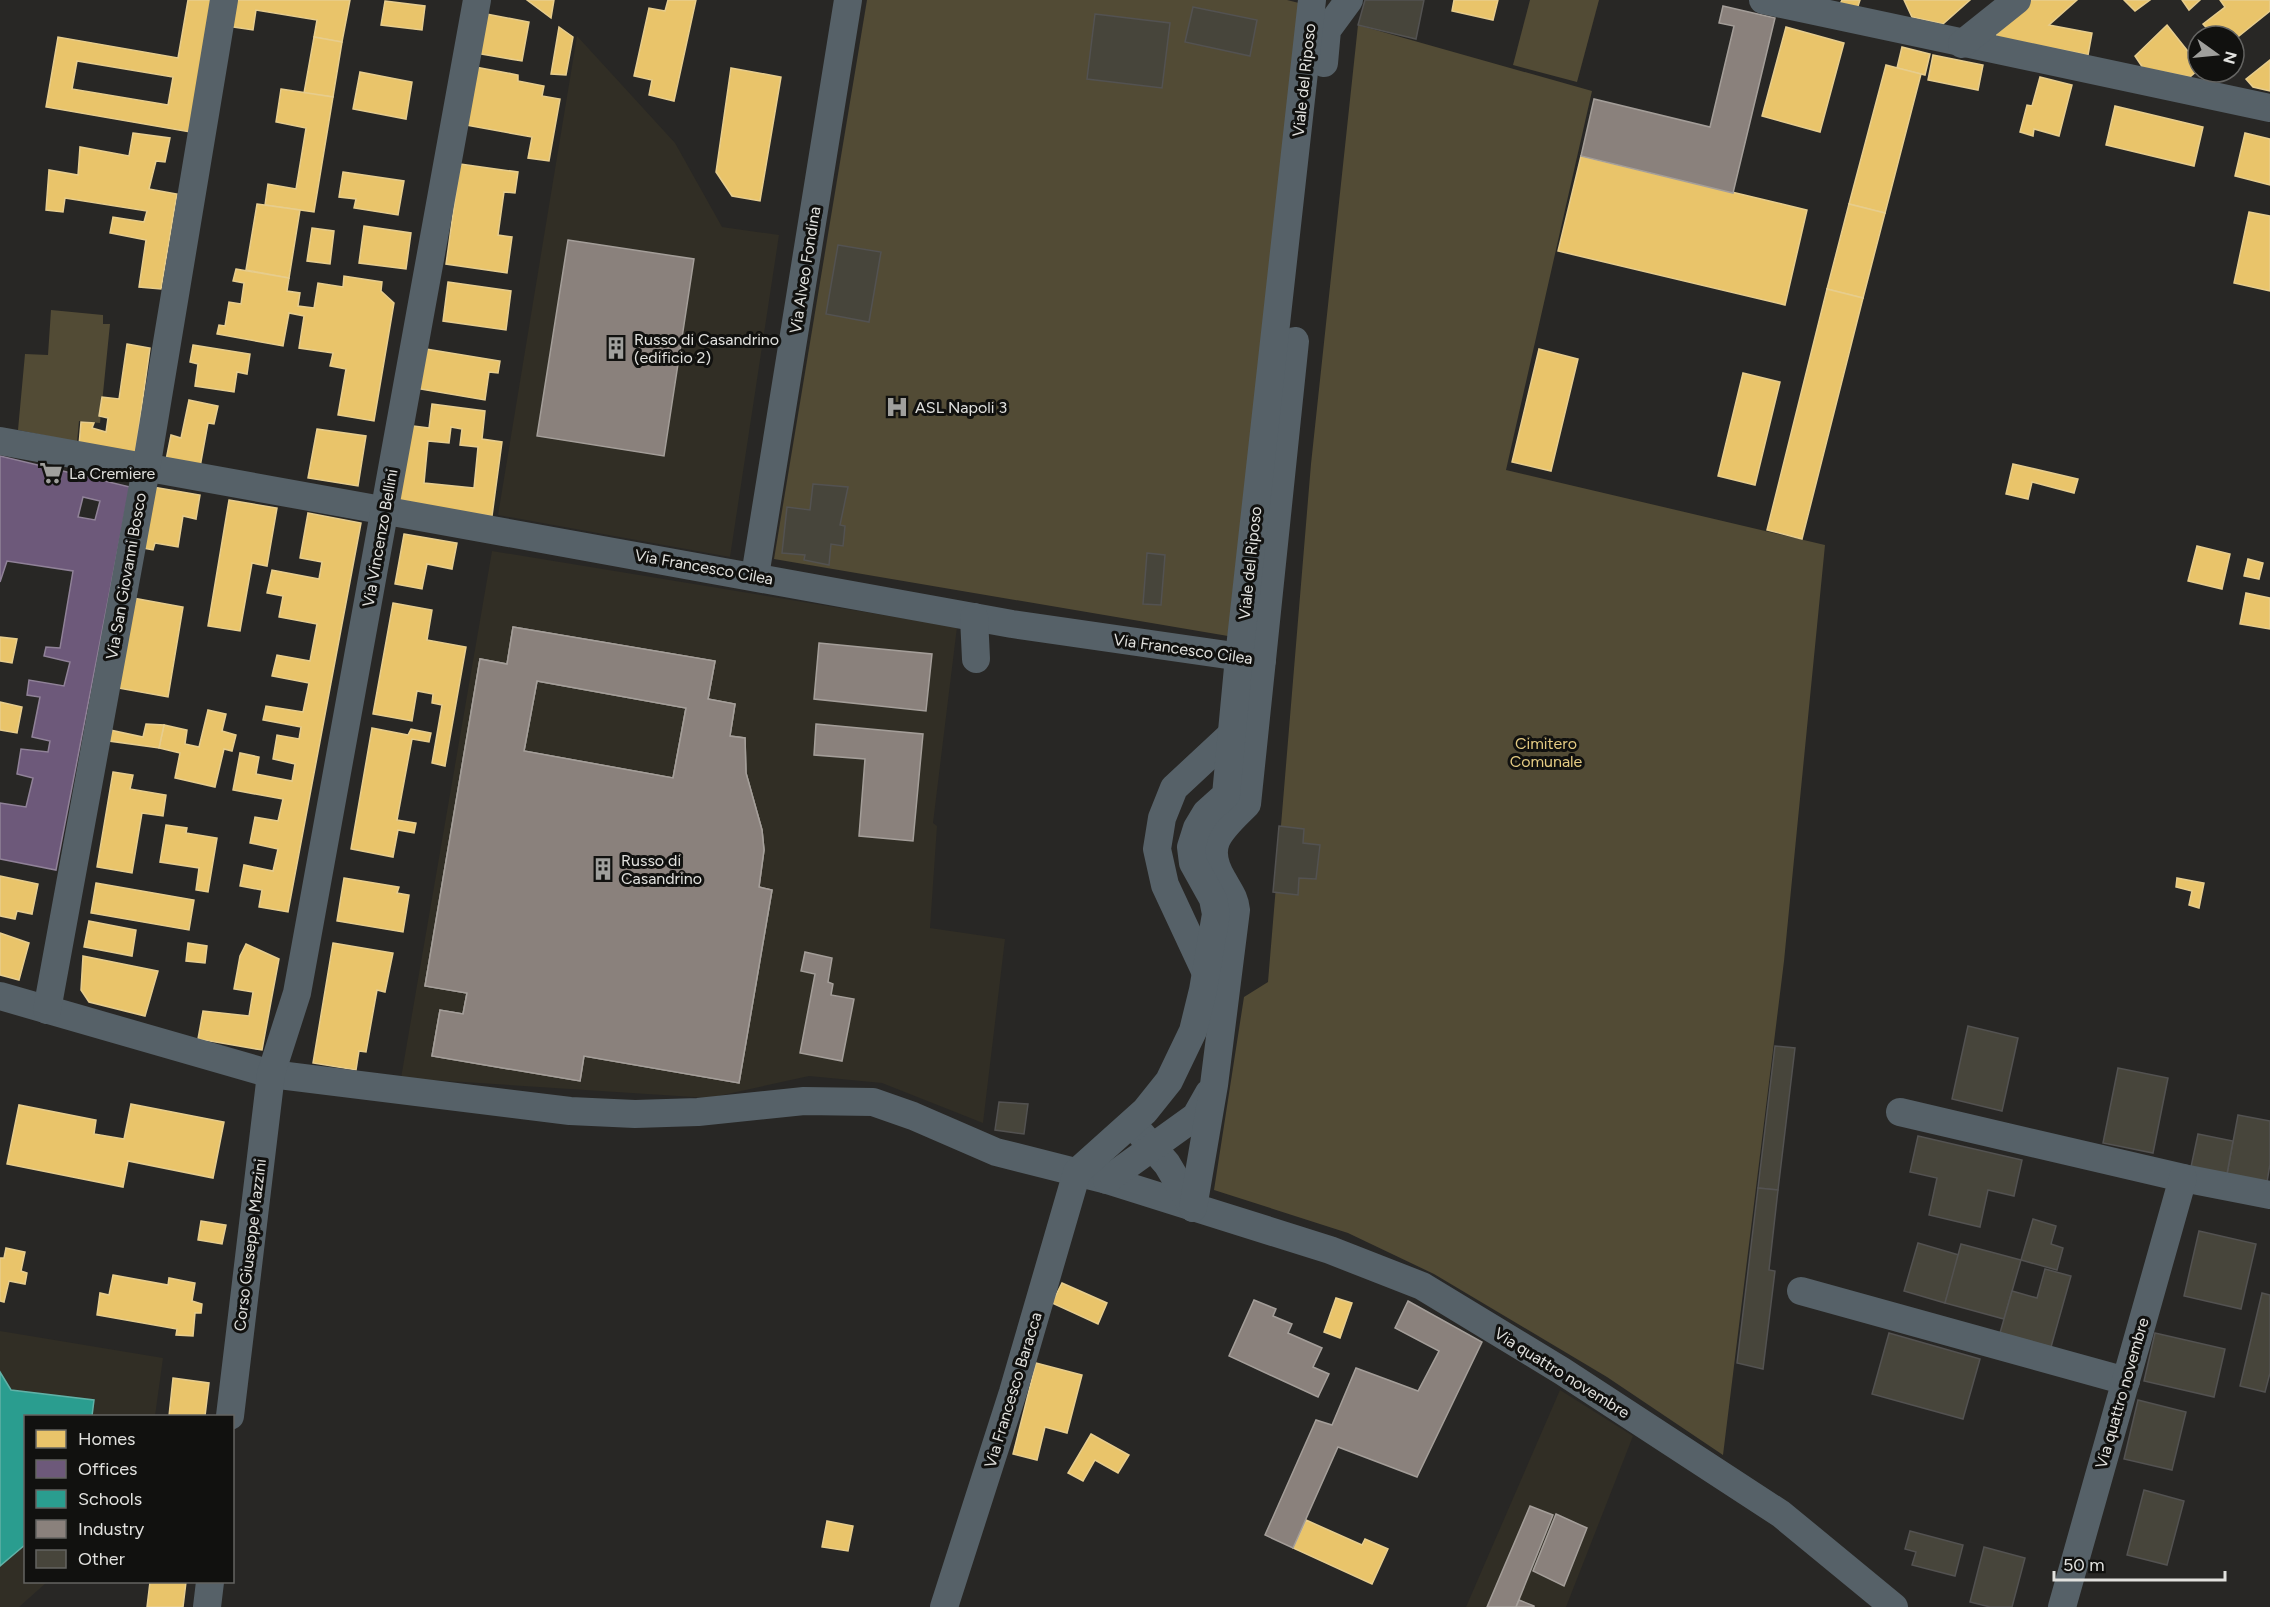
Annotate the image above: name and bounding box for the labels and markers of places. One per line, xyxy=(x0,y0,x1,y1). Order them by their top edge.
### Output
place label: Russo di Casandrino (edificio 2) xyxy=(634,330,779,367)
building icon: Russo di Casandrino (edificio 2) xyxy=(603,335,629,361)
hospital icon: ASL Napoli 3 xyxy=(884,394,910,420)
place label: ASL Napoli 3 xyxy=(915,398,1007,417)
supermarket icon: La Cremiere xyxy=(38,460,64,486)
place label: La Cremiere xyxy=(69,464,156,483)
place label: Russo di Casandrino xyxy=(621,851,702,888)
building icon: Russo di Casandrino xyxy=(590,856,616,882)

